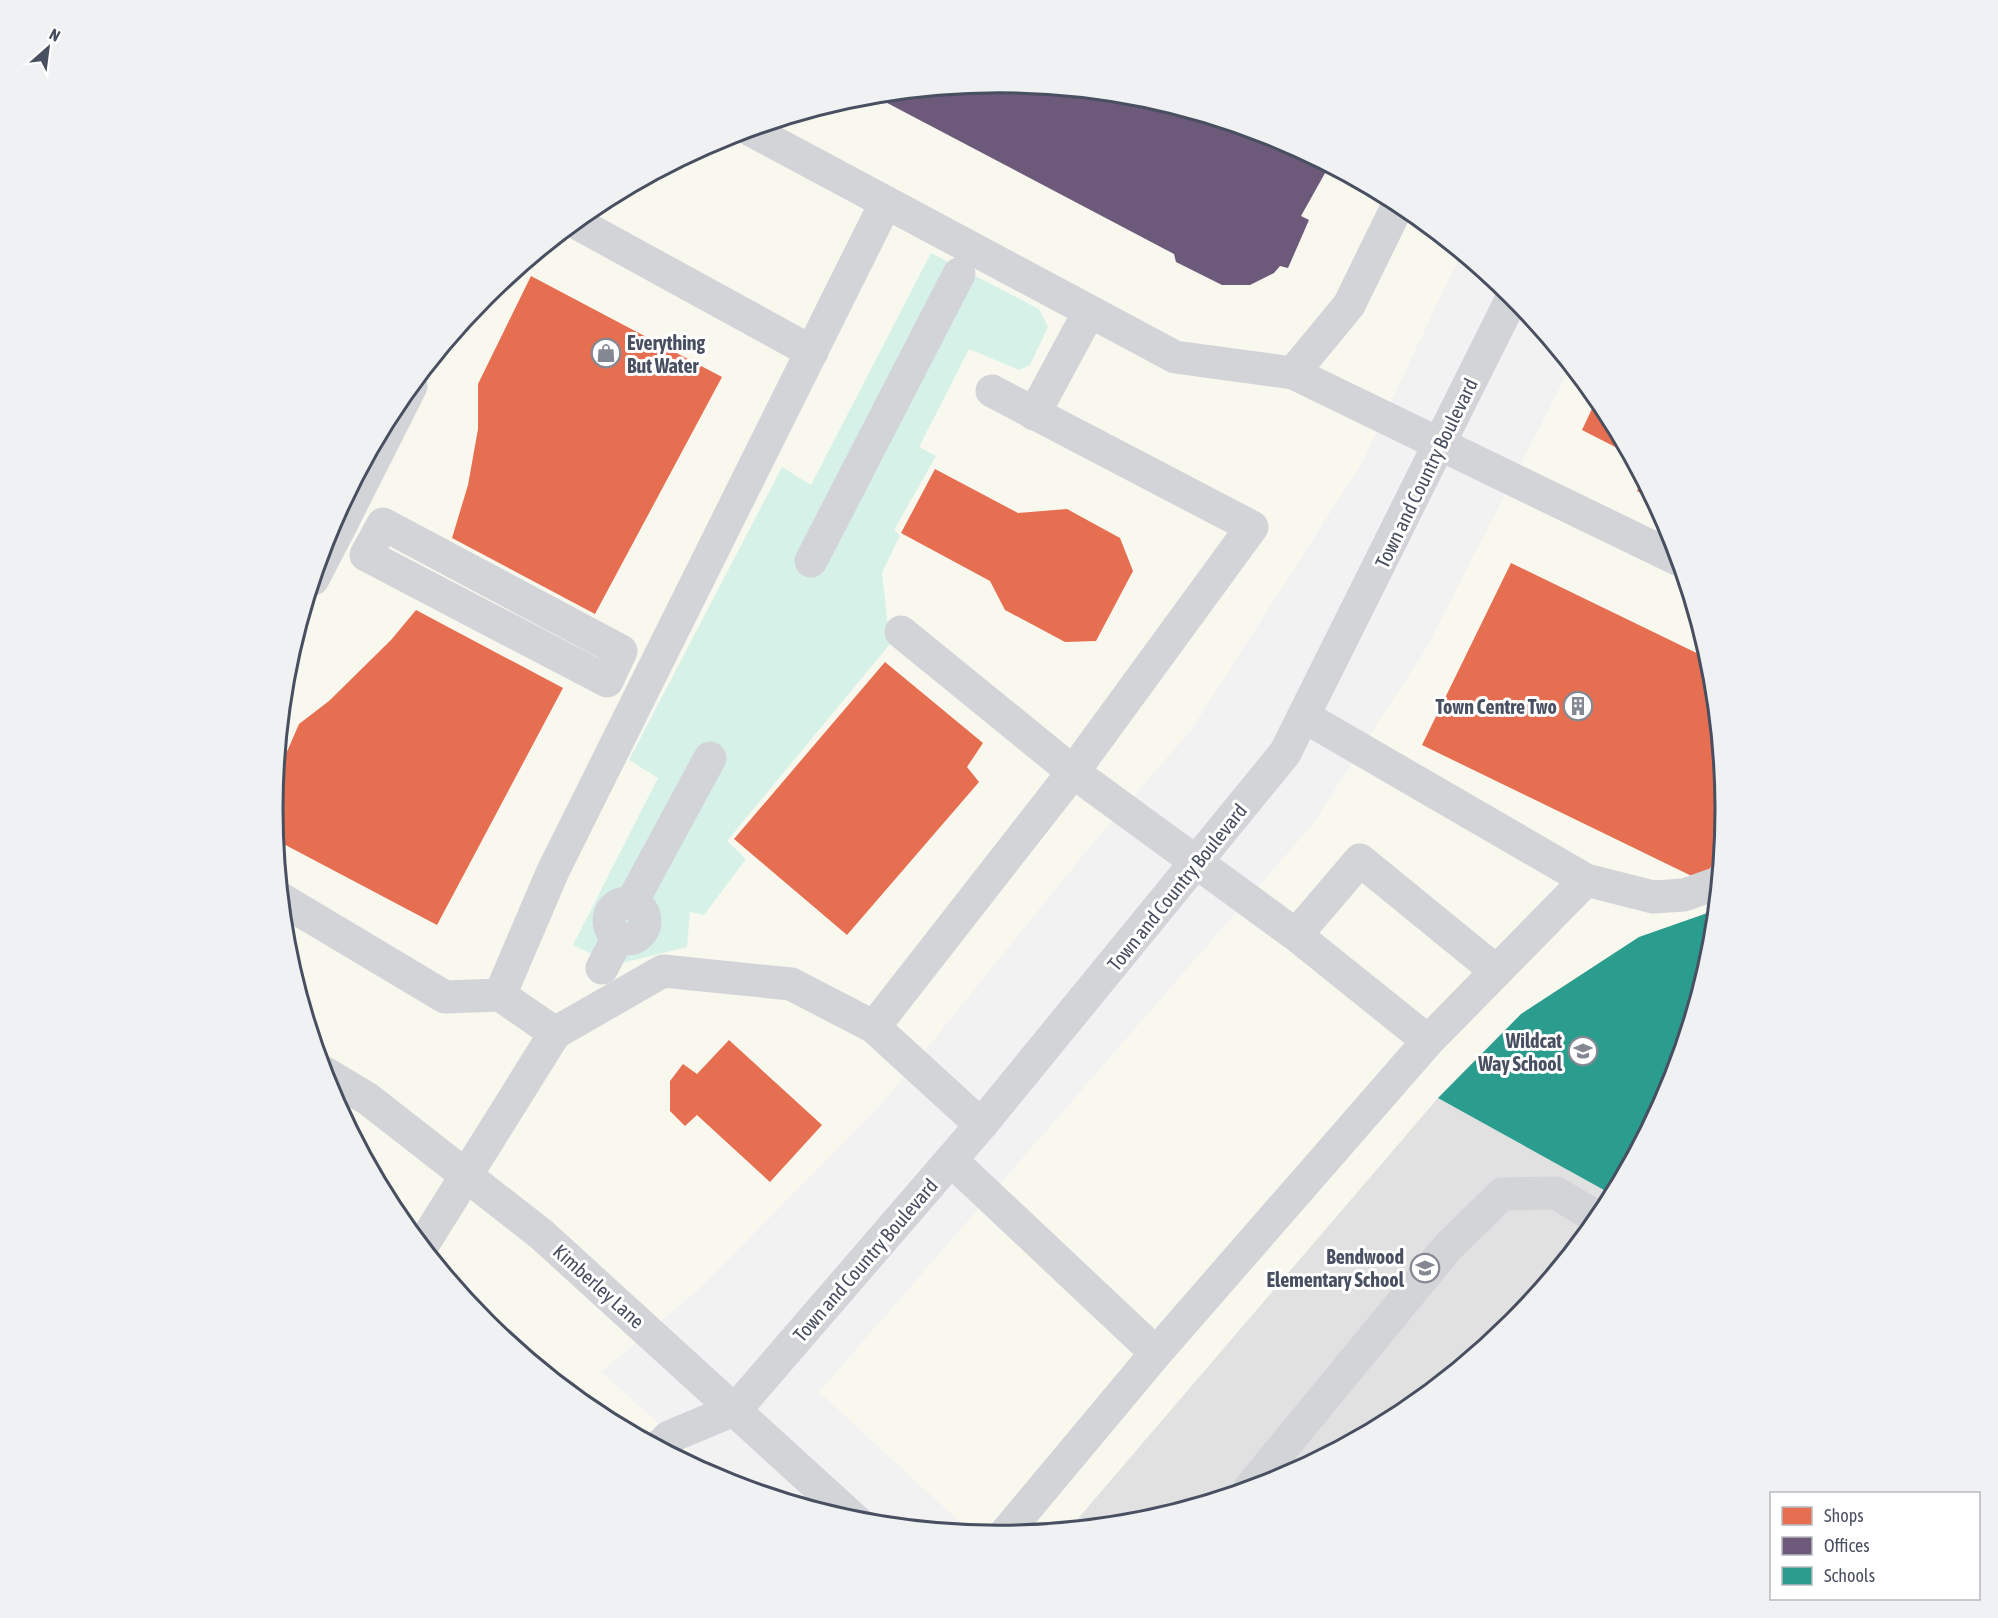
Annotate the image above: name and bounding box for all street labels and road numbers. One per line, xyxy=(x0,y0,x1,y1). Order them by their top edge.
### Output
street label: Town and Country Boulevard xyxy=(1370,374,1482,572)
street label: Town and Country Boulevard xyxy=(1103,799,1251,975)
street label: Town and Country Boulevard xyxy=(788,1174,942,1346)
street label: Kimberley Lane xyxy=(549,1239,649,1333)

